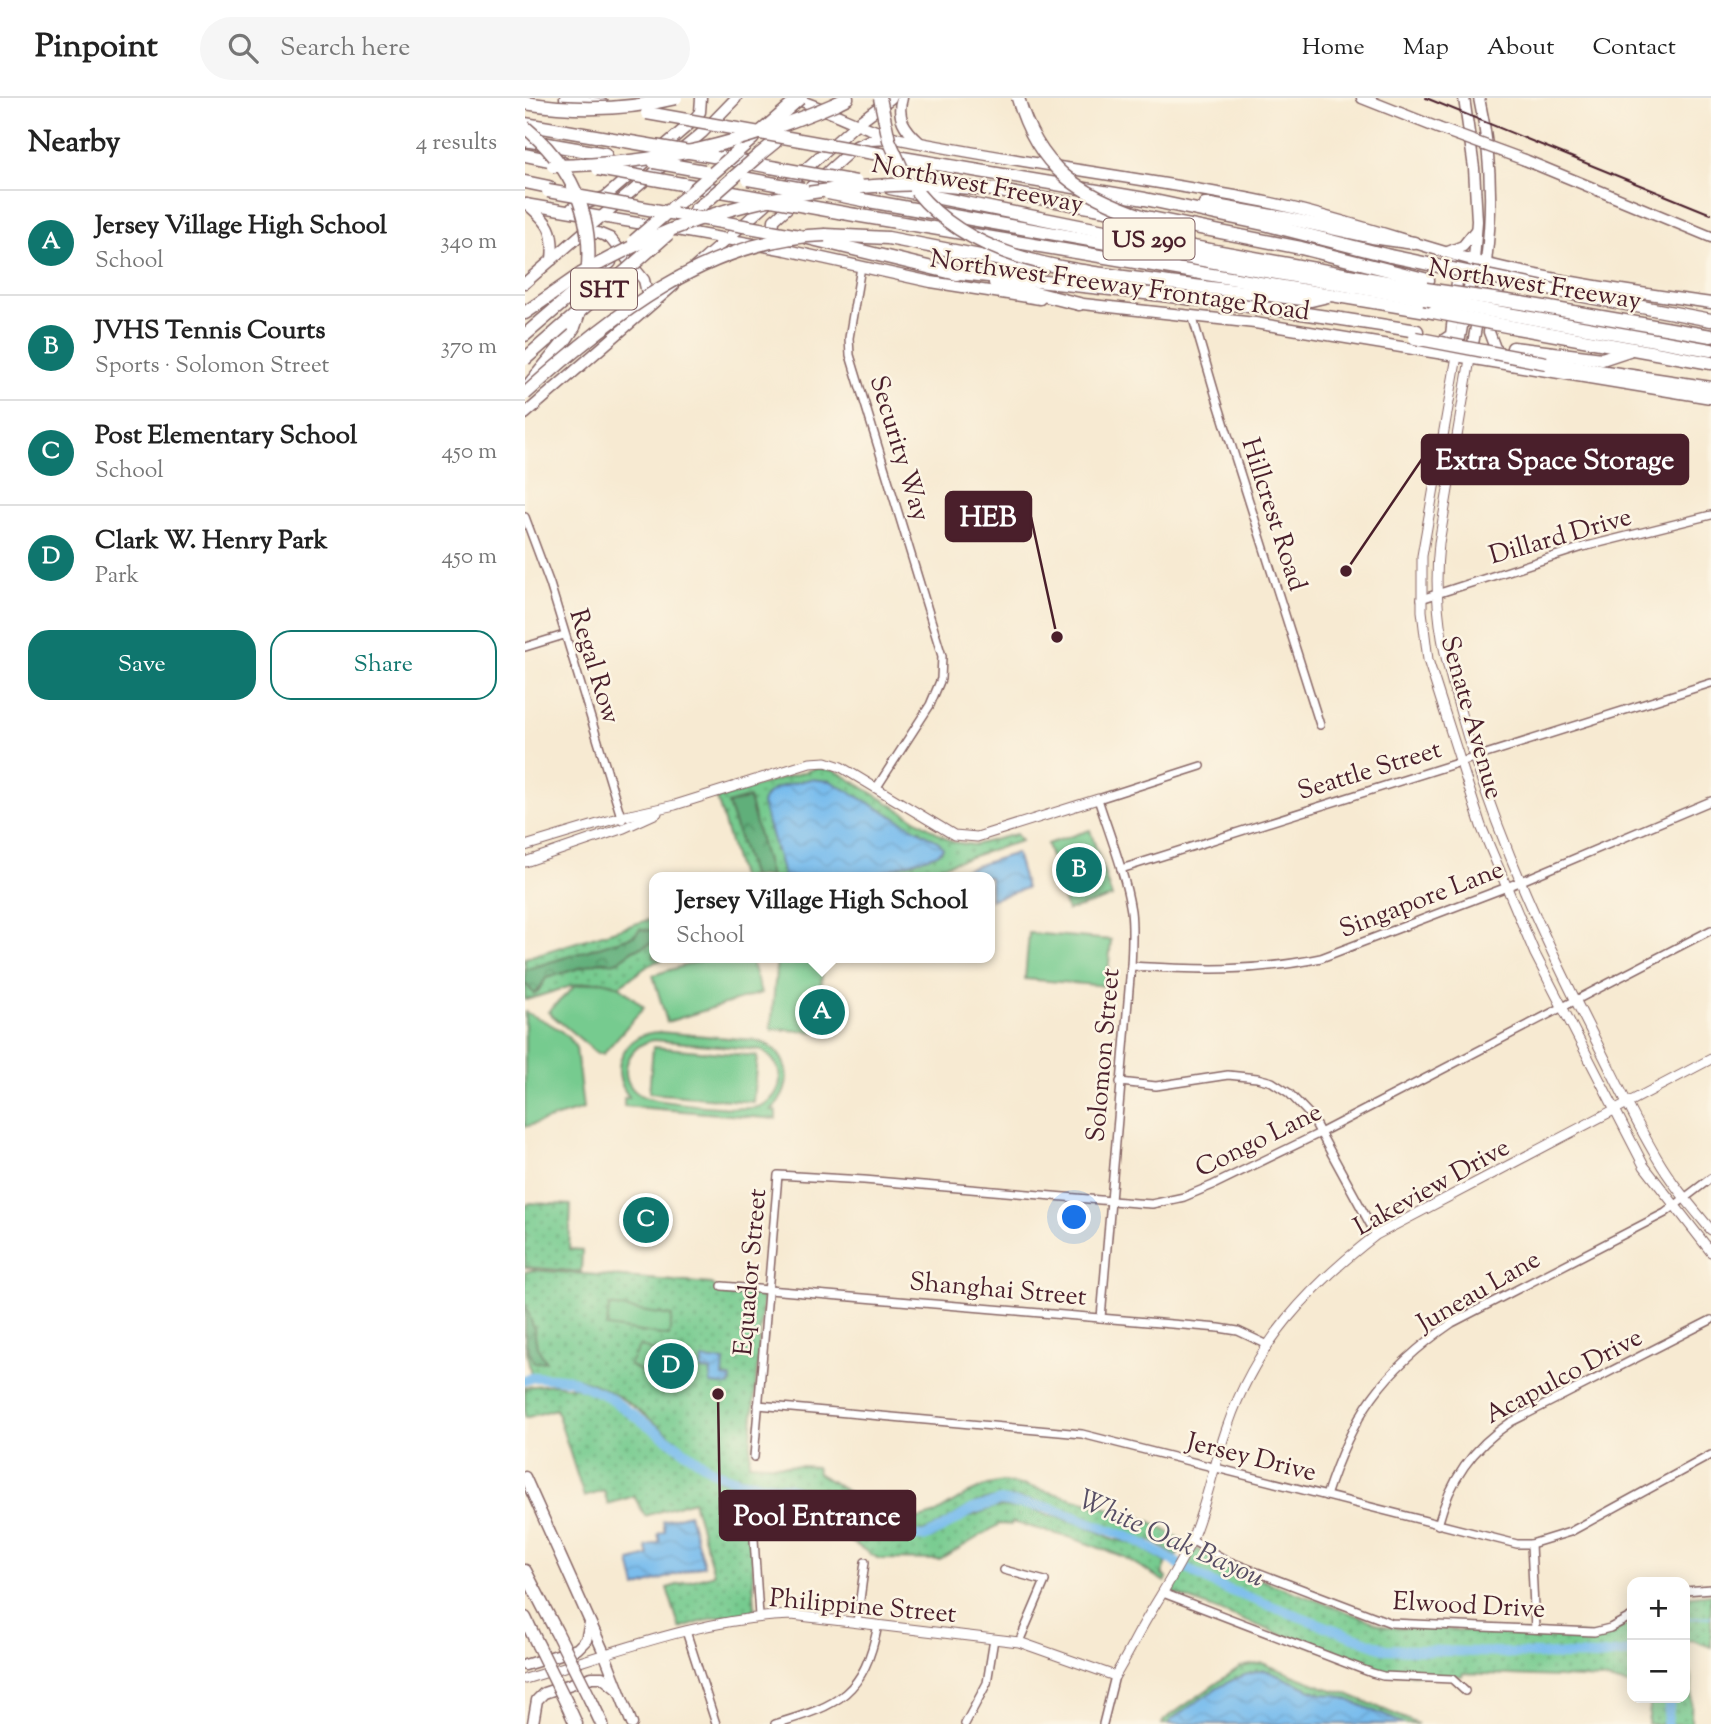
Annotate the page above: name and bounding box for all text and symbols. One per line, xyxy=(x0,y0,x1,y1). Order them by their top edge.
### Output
search box xyxy=(200,17,690,80)
text: Pinpoint xyxy=(35,24,158,72)
icon: search xyxy=(224,29,262,67)
text: Search here xyxy=(280,30,410,67)
text: Home xyxy=(1302,31,1365,65)
text: Map xyxy=(1403,31,1449,65)
text: About xyxy=(1487,31,1554,65)
text: Contact xyxy=(1592,31,1676,65)
text: Nearby xyxy=(28,122,120,165)
text: 4 results xyxy=(416,127,497,160)
street label: Northwest Freeway xyxy=(868,147,1087,224)
text: Jersey Village High School xyxy=(95,208,387,245)
road number: US 290 xyxy=(1103,218,1195,260)
text: A xyxy=(42,226,60,259)
text: 340 m xyxy=(440,226,497,259)
street label: Northwest Freeway Frontage Road xyxy=(927,241,1312,331)
text: School xyxy=(95,245,164,278)
street label: Northwest Freeway xyxy=(1425,250,1644,321)
road number: SHT xyxy=(571,268,637,309)
text: JVHS Tennis Courts xyxy=(95,313,325,350)
text: B xyxy=(44,331,58,364)
text: 370 m xyxy=(441,331,497,364)
text: Sports · Solomon Street xyxy=(95,350,329,383)
street label: Security Way xyxy=(859,371,938,526)
text: Post Elementary School xyxy=(95,418,357,455)
street label: Hillcrest Road xyxy=(1230,433,1315,596)
callout: Extra Space Storage xyxy=(1422,435,1688,484)
text: C xyxy=(42,436,60,469)
text: 450 m xyxy=(441,436,497,469)
text: Extra Space Storage xyxy=(1436,442,1674,482)
text: School xyxy=(95,455,164,488)
callout: HEB xyxy=(946,492,1031,541)
text: HEB xyxy=(960,499,1017,539)
street label: Dillard Drive xyxy=(1485,499,1636,575)
text: Clark W. Henry Park xyxy=(95,523,328,560)
text: D xyxy=(42,541,60,574)
text: 450 m xyxy=(441,541,497,574)
text: Park xyxy=(95,560,139,593)
street label: Regal Row xyxy=(559,605,629,729)
button: Save xyxy=(28,630,256,700)
button: Share xyxy=(270,630,497,700)
street label: Senate Avenue xyxy=(1430,632,1512,804)
street label: Seattle Street xyxy=(1293,732,1446,811)
pin: B xyxy=(1056,844,1102,896)
street label: Singapore Lane xyxy=(1334,852,1509,949)
popup xyxy=(649,872,995,963)
text: Jersey Village High School xyxy=(676,883,968,920)
text: School xyxy=(676,920,745,953)
street label: Solomon Street xyxy=(1078,967,1131,1144)
pin: A xyxy=(799,986,845,1038)
street label: Congo Lane xyxy=(1190,1095,1329,1188)
street label: Lakeview Drive xyxy=(1348,1130,1517,1246)
street label: Equador Street xyxy=(726,1187,777,1357)
pin: C xyxy=(623,1194,669,1246)
your location xyxy=(1057,1200,1091,1234)
street label: Juneau Lane xyxy=(1409,1242,1548,1343)
street label: Shanghai Street xyxy=(908,1264,1088,1317)
street label: Acapulco Drive xyxy=(1479,1320,1650,1434)
pin: D xyxy=(648,1340,694,1392)
street label: Jersey Drive xyxy=(1181,1424,1320,1492)
water label: White Oak Bayou xyxy=(1071,1481,1270,1599)
callout: Pool Entrance xyxy=(720,1491,915,1540)
text: Pool Entrance xyxy=(734,1498,901,1538)
map controls xyxy=(1627,1577,1690,1703)
button: + xyxy=(1627,1577,1690,1640)
street label: Philippine Street xyxy=(768,1581,958,1634)
street label: Elwood Drive xyxy=(1392,1584,1546,1629)
button: − xyxy=(1627,1640,1690,1703)

